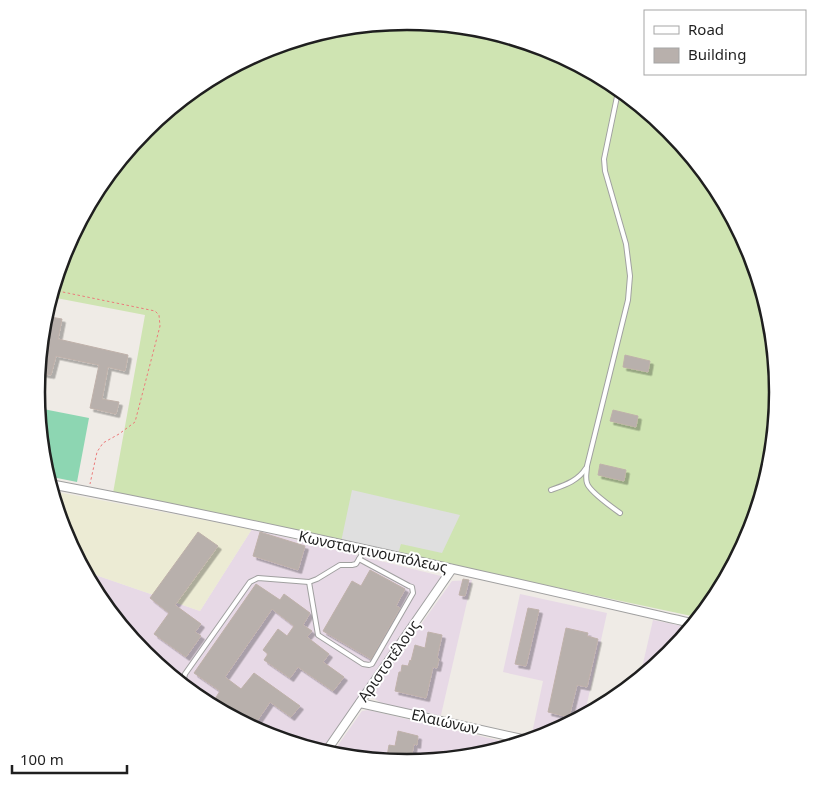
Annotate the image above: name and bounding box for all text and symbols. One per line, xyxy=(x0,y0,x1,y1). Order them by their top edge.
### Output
legend xyxy=(644,10,806,75)
text: Road xyxy=(688,19,724,39)
text: Building xyxy=(688,44,746,64)
street label: Κωνσταντινουπόλεως xyxy=(297,525,450,577)
street label: Αριστοτέλους xyxy=(353,616,424,705)
street label: Ελαιώνων xyxy=(410,704,481,739)
scale bar xyxy=(12,742,128,774)
text: 100 m xyxy=(20,749,64,769)

